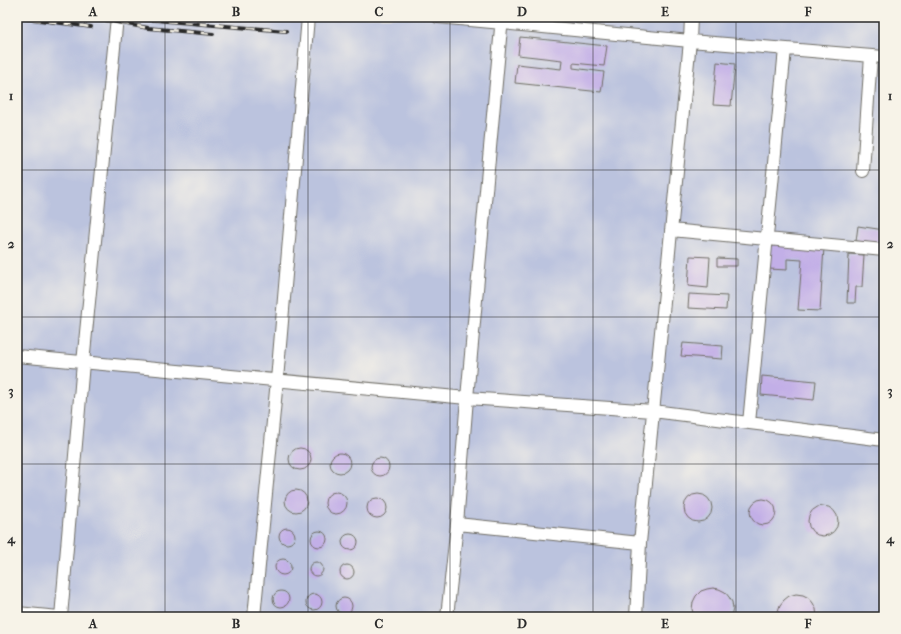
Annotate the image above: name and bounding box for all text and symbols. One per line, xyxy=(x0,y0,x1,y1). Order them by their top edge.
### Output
text: A xyxy=(88,4,98,19)
text: B xyxy=(232,4,241,19)
text: C xyxy=(375,4,384,19)
text: D xyxy=(517,4,527,19)
text: E xyxy=(661,4,669,19)
text: F xyxy=(804,4,812,19)
text: 1 xyxy=(9,88,14,103)
text: 1 xyxy=(888,88,893,103)
text: 2 xyxy=(8,236,15,251)
text: 2 xyxy=(887,236,894,251)
text: 3 xyxy=(8,383,14,399)
text: 3 xyxy=(887,383,893,399)
text: 4 xyxy=(6,531,16,547)
text: 4 xyxy=(885,531,895,547)
text: A xyxy=(88,616,98,631)
text: B xyxy=(232,616,241,631)
text: C xyxy=(375,616,384,631)
text: D xyxy=(517,616,527,631)
text: E xyxy=(661,616,669,631)
text: F xyxy=(804,616,812,631)

